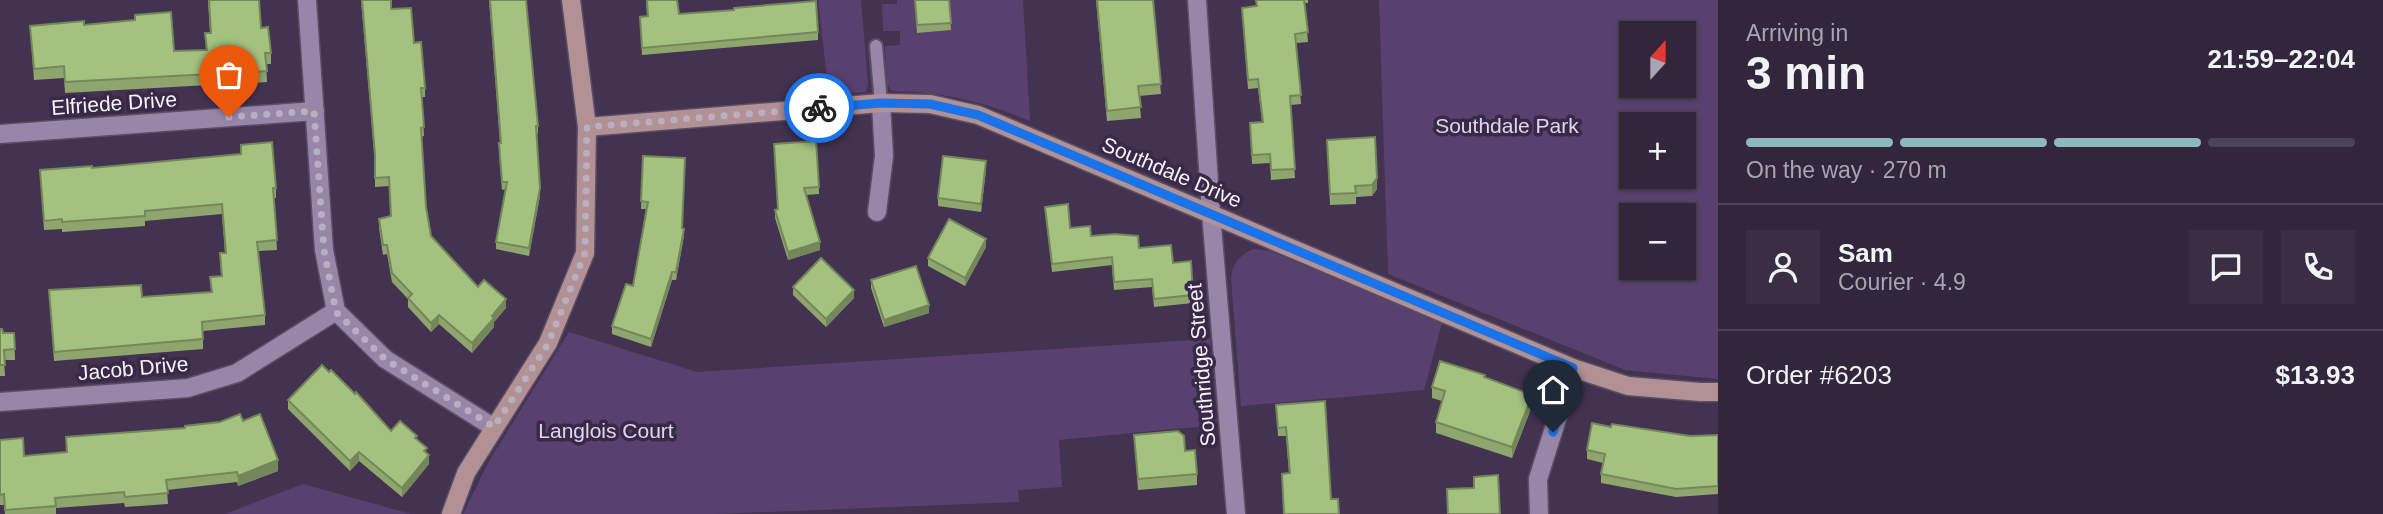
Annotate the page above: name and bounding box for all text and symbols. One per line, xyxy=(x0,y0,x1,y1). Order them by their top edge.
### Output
text: Arriving in xyxy=(1746,20,1848,46)
north arrow xyxy=(1619,21,1696,98)
map controls xyxy=(1619,21,1696,280)
text: 21:59–22:04 xyxy=(2208,44,2355,74)
pin xyxy=(199,45,259,117)
text: 3 min xyxy=(1746,47,1866,99)
icon: bag xyxy=(210,56,248,94)
courier xyxy=(784,73,854,143)
street label: Elfriede Drive xyxy=(50,87,178,119)
icon: bike xyxy=(800,89,838,127)
button: + xyxy=(1619,112,1696,189)
park label: Southdale Park xyxy=(1435,114,1579,137)
street label: Southdale Drive xyxy=(1099,132,1245,212)
text: On the way · 270 m xyxy=(1746,157,1947,183)
button: − xyxy=(1619,203,1696,280)
button: person xyxy=(1746,230,1820,304)
button: chat xyxy=(2189,230,2263,304)
button: phone xyxy=(2281,230,2355,304)
text: Sam xyxy=(1838,238,1893,268)
text: Courier · 4.9 xyxy=(1838,269,1966,295)
street label: Southridge Street xyxy=(1182,282,1220,447)
street label: Jacob Drive xyxy=(77,352,189,384)
pin xyxy=(1523,360,1583,432)
text: Order #6203 xyxy=(1746,360,1892,390)
text: $13.93 xyxy=(2275,360,2355,390)
icon: home xyxy=(1534,371,1572,409)
park label: Langlois Court xyxy=(538,419,674,442)

